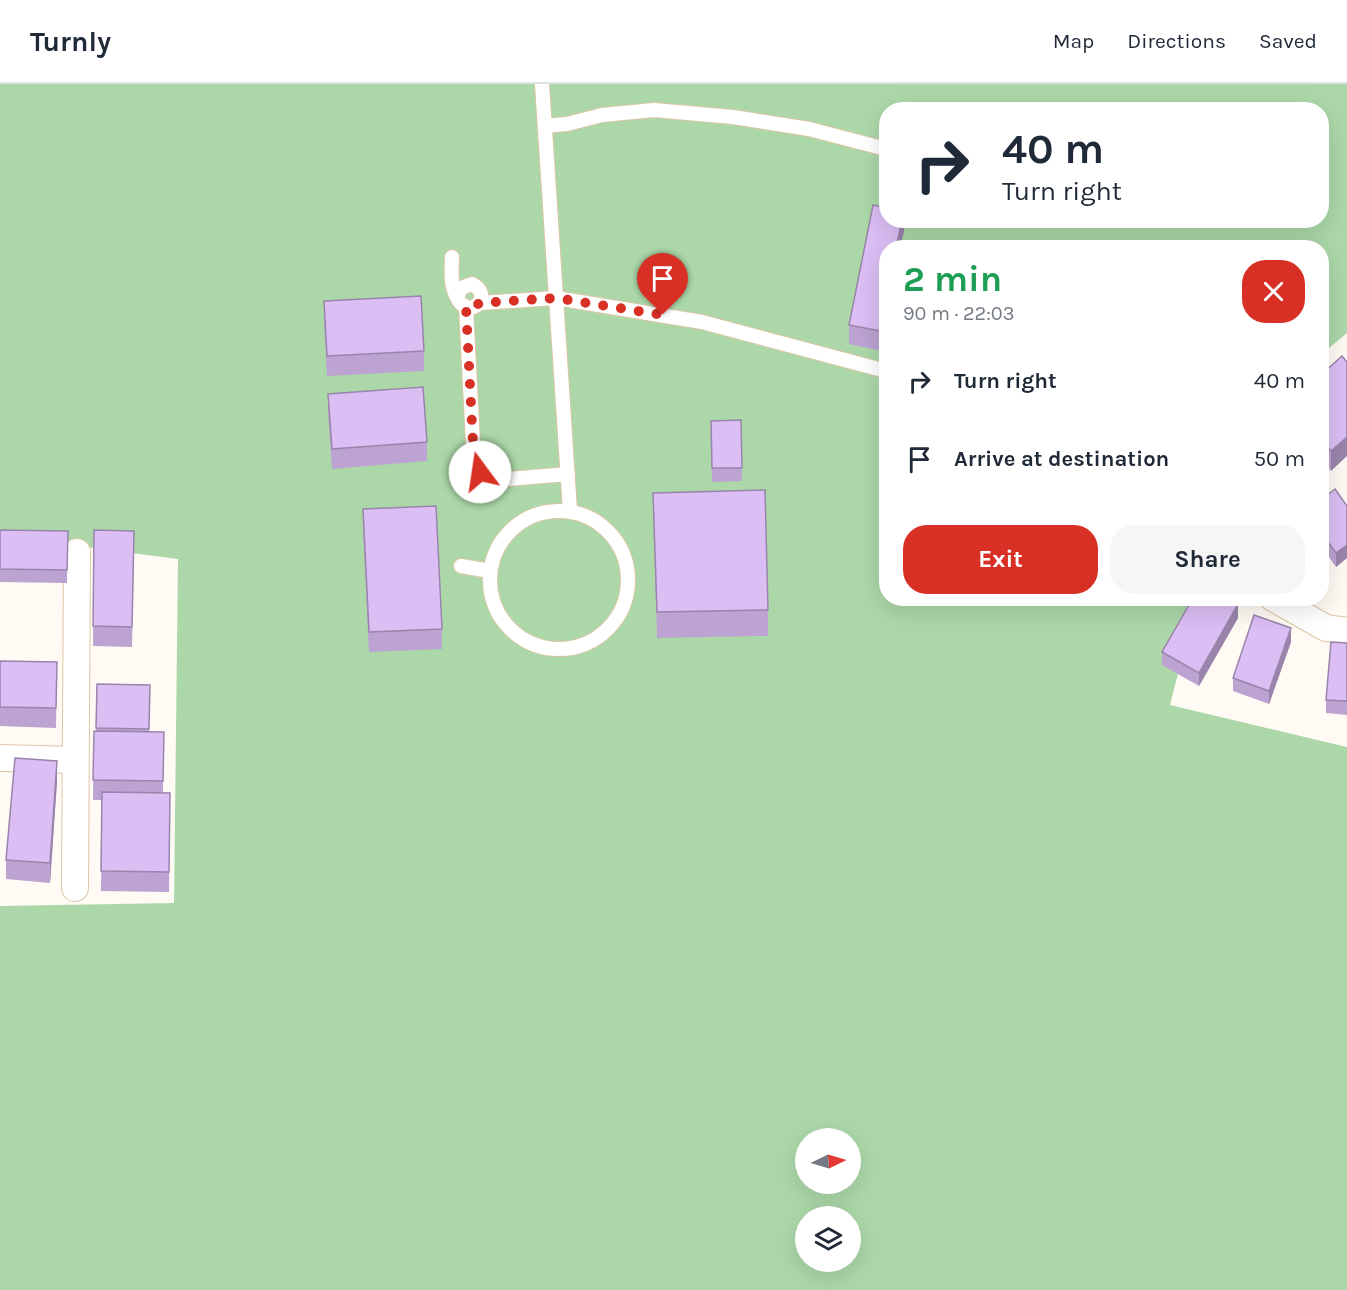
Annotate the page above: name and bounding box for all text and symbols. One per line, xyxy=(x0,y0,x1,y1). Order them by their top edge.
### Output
text: Turnly xyxy=(30,25,111,58)
text: Map xyxy=(1053,29,1094,53)
text: Directions xyxy=(1127,29,1226,53)
text: Saved xyxy=(1259,29,1317,53)
text: 40 m xyxy=(1002,124,1104,174)
icon: right xyxy=(903,126,981,204)
text: Turn right xyxy=(1002,175,1122,207)
pin xyxy=(637,253,688,315)
text: 2 min xyxy=(903,258,1002,300)
button: close xyxy=(1242,260,1305,323)
icon: arrive xyxy=(646,262,679,295)
text: 90 m · 22:03 xyxy=(903,302,1014,325)
icon: right xyxy=(903,365,936,398)
text: Turn right xyxy=(954,368,1057,394)
text: 40 m xyxy=(1254,368,1305,394)
position arrow xyxy=(448,440,512,504)
icon: arrive xyxy=(903,443,936,476)
text: Arrive at destination xyxy=(954,446,1169,472)
text: 50 m xyxy=(1254,446,1305,472)
button: Exit xyxy=(903,525,1098,594)
button: Share xyxy=(1110,525,1305,594)
north arrow xyxy=(795,1128,861,1194)
map controls xyxy=(795,1128,861,1272)
button: layers xyxy=(795,1206,861,1272)

